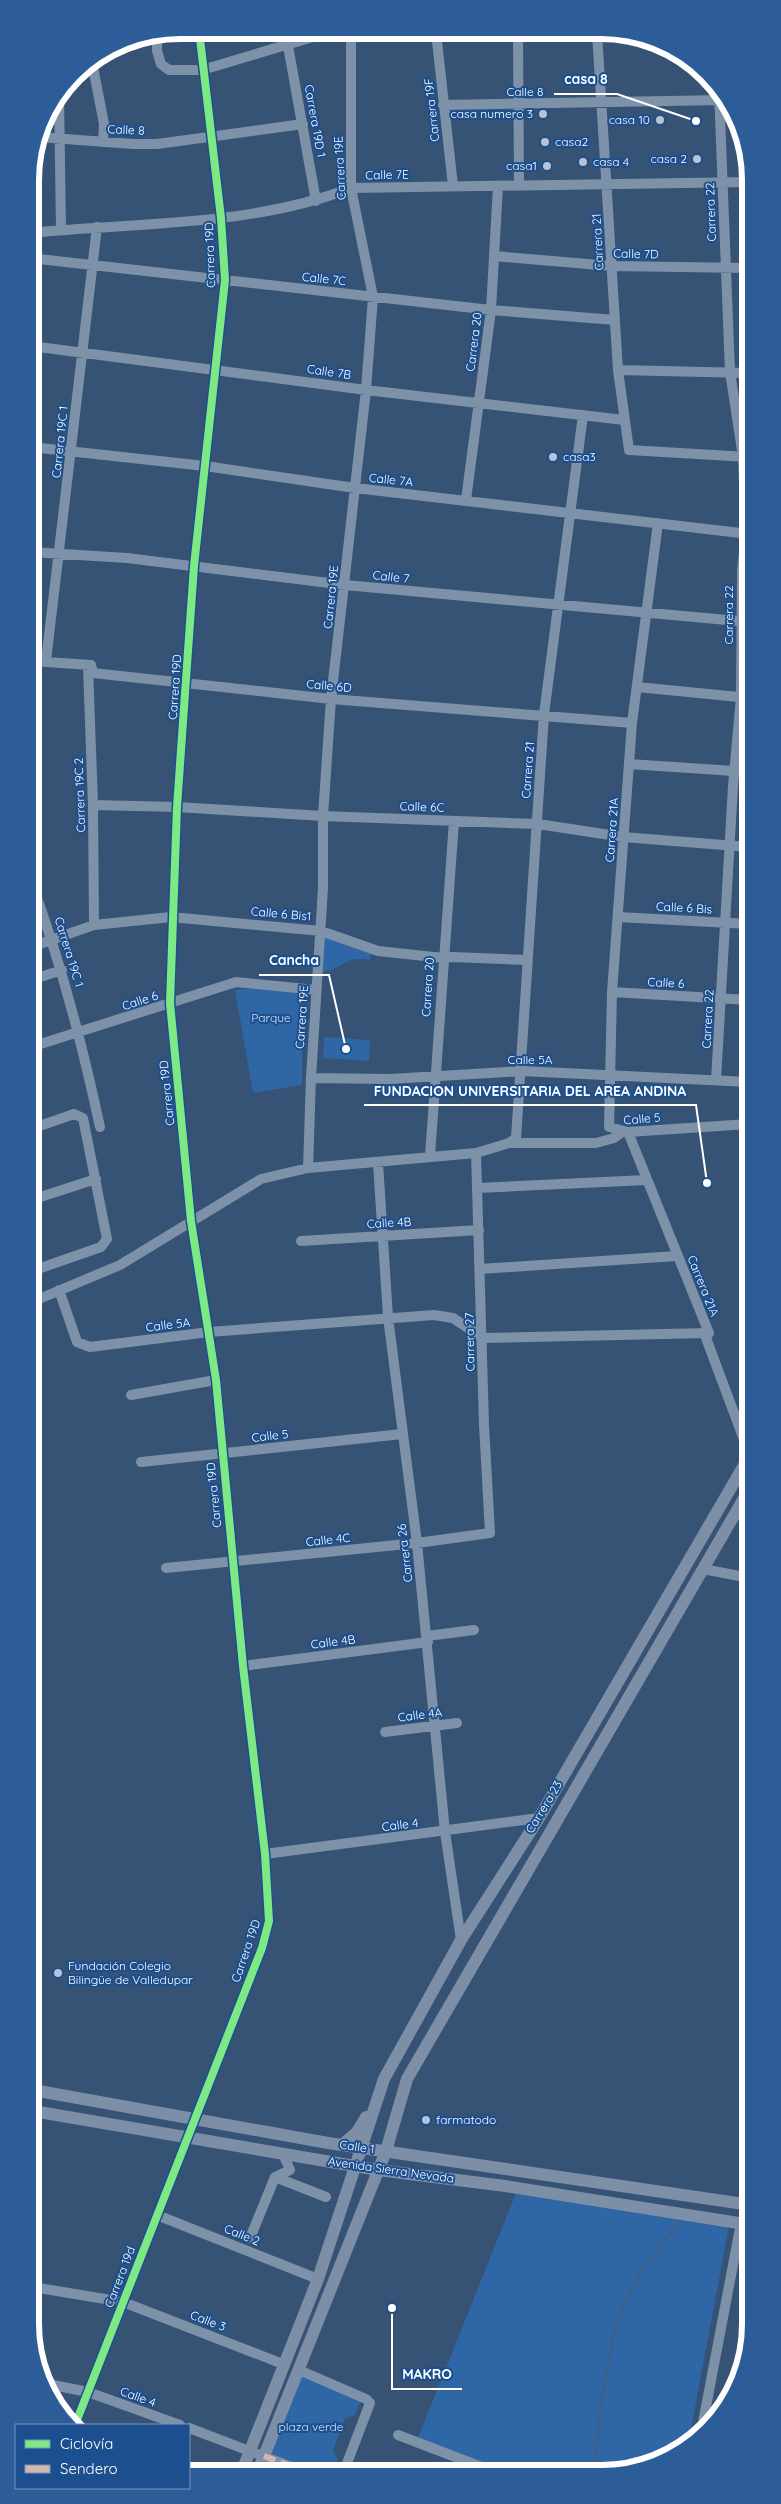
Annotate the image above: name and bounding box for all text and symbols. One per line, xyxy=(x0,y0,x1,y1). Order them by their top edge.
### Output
callout: casa 8 xyxy=(554,65,617,94)
text: casa 8 xyxy=(564,70,608,88)
street label: Carrera 19F xyxy=(421,77,442,143)
street label: Carrera 19D 1 xyxy=(302,83,329,158)
street label: Calle 8 xyxy=(506,84,544,99)
place label: casa numero 3 xyxy=(451,106,533,121)
marker: casa numero 3 xyxy=(537,108,549,120)
place label: casa 10 xyxy=(609,112,650,127)
marker: casa 10 xyxy=(654,114,666,126)
street label: Calle 8 xyxy=(107,121,145,138)
place label: casa2 xyxy=(555,134,588,149)
street label: Carrera 19E xyxy=(330,136,349,200)
marker: casa2 xyxy=(539,136,551,148)
place label: casa 2 xyxy=(651,151,687,166)
marker: casa 2 xyxy=(691,153,703,165)
place label: casa 4 xyxy=(593,154,629,169)
marker: casa 4 xyxy=(577,156,589,168)
place label: casa1 xyxy=(506,158,537,173)
marker: casa1 xyxy=(541,160,553,172)
street label: Calle 7E xyxy=(365,167,409,182)
street label: Carrera 22 xyxy=(702,182,719,242)
street label: Carrera 21 xyxy=(589,213,606,271)
street label: Carrera 19D xyxy=(201,222,218,288)
street label: Calle 7D xyxy=(613,246,659,261)
street label: Calle 7C xyxy=(301,269,347,288)
street label: Carrera 20 xyxy=(462,311,485,372)
street label: Calle 7B xyxy=(306,361,352,382)
street label: Carrera 19C 1 xyxy=(48,405,71,479)
place label: casa3 xyxy=(563,449,596,464)
marker: casa3 xyxy=(547,451,559,463)
street label: Calle 7A xyxy=(368,470,414,489)
street label: Carrera 19E xyxy=(320,564,341,629)
street label: Calle 7 xyxy=(372,567,410,586)
street label: Carrera 22 xyxy=(721,585,736,645)
street label: Carrera 19D xyxy=(165,653,184,720)
street label: Calle 6D xyxy=(306,676,353,695)
street label: Carrera 21 xyxy=(518,741,537,799)
street label: Carrera 19C 2 xyxy=(71,757,88,833)
street label: Carrera 21A xyxy=(602,797,621,863)
street label: Calle 6C xyxy=(399,798,445,815)
street label: Calle 6 Bis xyxy=(656,899,713,916)
street label: Calle 6 Bis1 xyxy=(250,903,312,924)
street label: Carrera 19C 1 xyxy=(52,915,87,989)
callout: Cancha xyxy=(259,946,329,975)
text: Cancha xyxy=(269,951,319,969)
street label: Carrera 20 xyxy=(418,957,437,1017)
street label: Calle 6 xyxy=(647,974,685,991)
street label: Carrera 19E xyxy=(292,984,311,1049)
street label: Calle 6 xyxy=(120,988,160,1013)
street label: Carrera 22 xyxy=(698,989,717,1049)
park label: Parque xyxy=(251,1010,291,1025)
street label: Calle 5A xyxy=(508,1052,553,1067)
street label: Carrera 19D xyxy=(156,1059,177,1126)
callout: FUNDACION UNIVERSITARIA DEL AREA ANDINA xyxy=(364,1076,696,1105)
text: FUNDACION UNIVERSITARIA DEL AREA ANDINA xyxy=(374,1082,686,1100)
street label: Calle 5 xyxy=(623,1109,661,1128)
street label: Calle 4B xyxy=(366,1214,412,1231)
street label: Carrera 21A xyxy=(684,1253,723,1319)
street label: Carrera 27 xyxy=(461,1313,478,1371)
street label: Calle 5A xyxy=(145,1314,191,1335)
street label: Calle 5 xyxy=(251,1426,289,1445)
street label: Carrera 19D xyxy=(203,1461,224,1528)
street label: Carrera 26 xyxy=(393,1522,416,1583)
street label: Calle 4C xyxy=(305,1530,351,1549)
street label: Calle 4B xyxy=(310,1631,356,1652)
street label: Calle 4A xyxy=(397,1704,443,1725)
street label: Carrera 23 xyxy=(522,1778,565,1836)
street label: Calle 4 xyxy=(381,1815,419,1834)
street label: Carrera 19D xyxy=(228,1917,263,1984)
place label: Fundación Colegio Bilingüe de Valledupar xyxy=(68,1958,193,1987)
marker: Fundación Colegio Bilingüe de Valledupar xyxy=(52,1967,64,1979)
place label: farmatodo xyxy=(436,2112,496,2127)
marker: farmatodo xyxy=(420,2114,432,2126)
street label: Calle 1 xyxy=(339,2137,375,2156)
street label: Avenida Sierra Nevada xyxy=(327,2153,455,2186)
street label: Calle 2 xyxy=(222,2221,263,2249)
street label: Carrera 19d xyxy=(101,2244,138,2310)
street label: Calle 3 xyxy=(188,2307,228,2334)
callout: MAKRO xyxy=(392,2360,462,2389)
text: MAKRO xyxy=(402,2365,452,2383)
street label: Calle 4 xyxy=(118,2383,158,2410)
park label: plaza verde xyxy=(278,2419,344,2434)
legend xyxy=(15,2424,190,2489)
text: Ciclovía xyxy=(60,2434,113,2453)
text: Sendero xyxy=(60,2459,118,2478)

